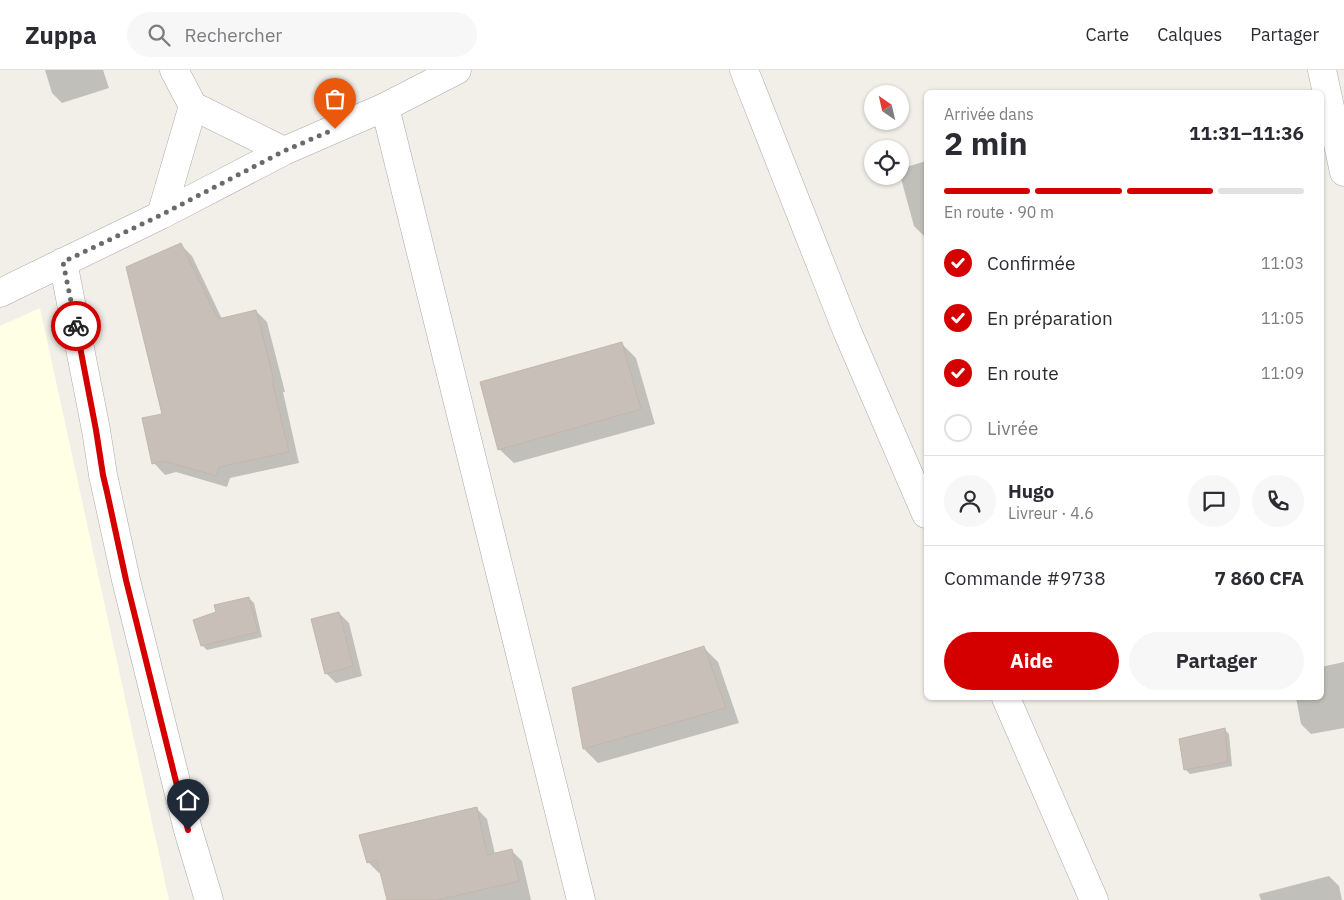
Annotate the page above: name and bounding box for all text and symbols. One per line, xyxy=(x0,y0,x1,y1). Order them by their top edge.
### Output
search box xyxy=(127,12,477,57)
text: Zuppa xyxy=(25,19,97,51)
icon: search xyxy=(145,21,173,49)
text: Rechercher xyxy=(185,23,282,47)
text: Carte xyxy=(1086,23,1129,46)
text: Calques xyxy=(1157,23,1222,46)
text: Partager xyxy=(1250,23,1319,46)
pin xyxy=(314,78,356,129)
icon: bag xyxy=(321,85,349,113)
north arrow xyxy=(864,85,909,130)
map controls xyxy=(864,85,909,185)
text: Arrivée dans xyxy=(944,104,1034,124)
text: 11:31–11:36 xyxy=(1189,121,1304,145)
text: 2 min xyxy=(944,122,1028,164)
button: locate xyxy=(864,140,909,185)
text: En route · 90 m xyxy=(944,202,1054,222)
icon: check xyxy=(944,249,972,277)
text: Confirmée xyxy=(987,251,1075,275)
text: 11:03 xyxy=(1261,253,1304,273)
courier xyxy=(51,301,101,351)
icon: check xyxy=(944,304,972,332)
text: En préparation xyxy=(987,306,1113,330)
text: 11:05 xyxy=(1261,308,1304,328)
icon: bike xyxy=(62,312,90,340)
icon: check xyxy=(944,359,972,387)
text: En route xyxy=(987,361,1059,385)
text: 11:09 xyxy=(1261,363,1304,383)
text: Livrée xyxy=(987,416,1038,440)
button: person xyxy=(944,475,996,527)
button: chat xyxy=(1188,475,1240,527)
button: phone xyxy=(1252,475,1304,527)
text: Hugo xyxy=(1008,479,1054,503)
text: Livreur · 4.6 xyxy=(1008,503,1094,523)
text: Commande #9738 xyxy=(944,566,1106,590)
text: 7 860 CFA xyxy=(1215,566,1304,590)
button: Aide xyxy=(944,632,1119,690)
button: Partager xyxy=(1129,632,1304,690)
pin xyxy=(167,779,209,830)
icon: home xyxy=(174,786,202,814)

